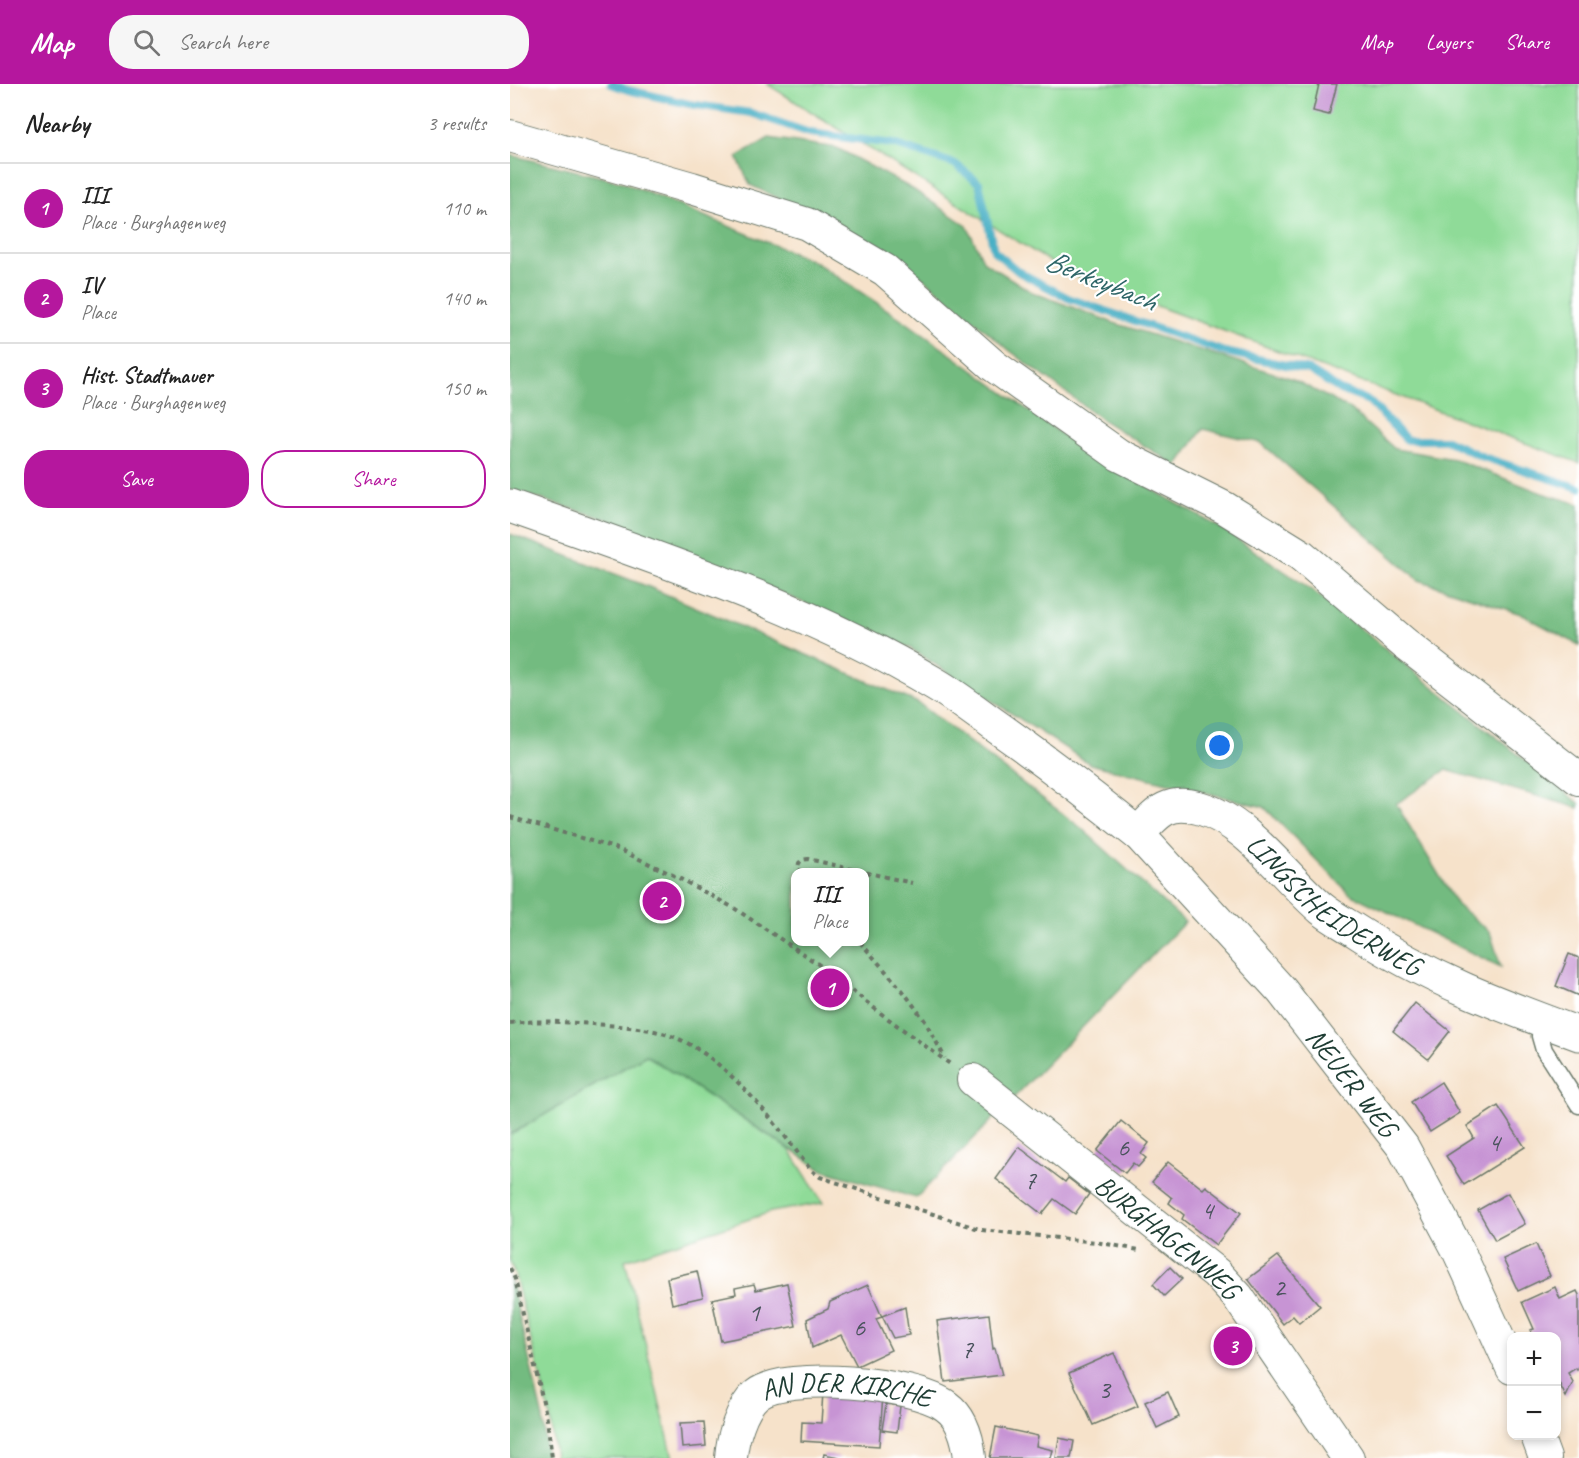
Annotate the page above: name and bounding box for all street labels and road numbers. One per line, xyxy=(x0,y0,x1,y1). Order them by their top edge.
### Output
street label: LINGSCHEIDERWEG xyxy=(1239,827,1430,985)
street label: NEUER WEG xyxy=(1299,1021,1407,1146)
street label: BURGHAGENWEG xyxy=(1088,1167,1250,1309)
street label: AN DER KIRCHE xyxy=(755,1364,940,1416)

